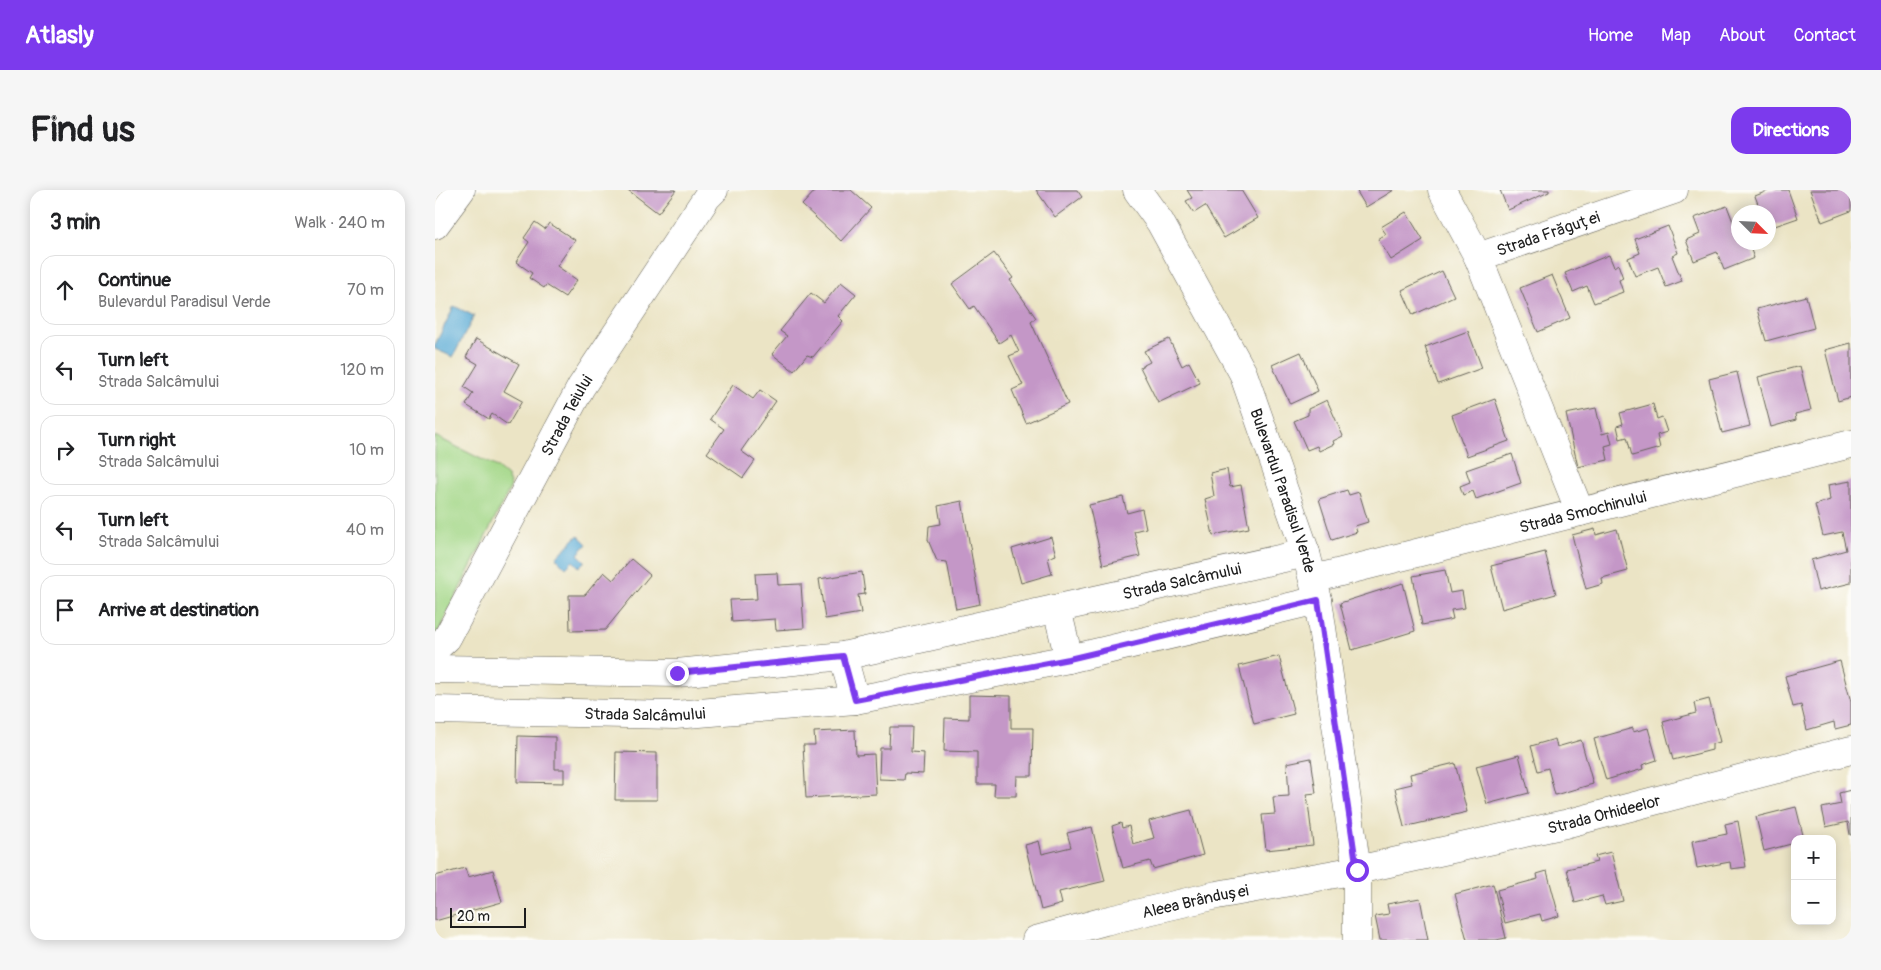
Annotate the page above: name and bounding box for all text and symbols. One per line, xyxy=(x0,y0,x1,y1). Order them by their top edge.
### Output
text: Atlasly xyxy=(25,21,94,50)
text: Home xyxy=(1588,24,1633,47)
text: Map xyxy=(1661,24,1691,47)
text: About xyxy=(1719,24,1765,47)
text: Contact xyxy=(1793,24,1856,47)
button: Directions xyxy=(1731,107,1851,154)
text: Find us xyxy=(30,108,135,152)
north arrow xyxy=(1731,205,1776,250)
street label: Strada Frăguței xyxy=(1494,207,1603,261)
text: 3 min xyxy=(50,209,100,236)
text: Walk · 240 m xyxy=(294,213,385,233)
text: Continue xyxy=(98,268,171,292)
icon: ahead xyxy=(51,276,79,304)
text: 70 m xyxy=(347,280,384,300)
text: Bulevardul Paradisul Verde xyxy=(98,292,270,312)
text: Turn left xyxy=(98,348,168,372)
icon: left xyxy=(51,356,79,384)
text: 120 m xyxy=(340,360,384,380)
street label: Strada Teiului xyxy=(537,371,597,460)
text: Strada Salcâmului xyxy=(98,372,219,392)
street label: Bulevardul Paradisul Verde xyxy=(1245,406,1320,575)
text: Turn right xyxy=(98,428,176,452)
icon: right xyxy=(51,436,79,464)
text: 10 m xyxy=(349,440,384,460)
text: Strada Salcâmului xyxy=(98,452,219,472)
street label: Strada Smochinului xyxy=(1517,487,1649,538)
text: Turn left xyxy=(98,508,168,532)
icon: left xyxy=(51,516,79,544)
text: 40 m xyxy=(346,520,384,540)
text: Strada Salcâmului xyxy=(98,532,219,552)
street label: Strada Salcâmului xyxy=(1121,559,1243,604)
icon: arrive xyxy=(51,596,79,624)
text: Arrive at destination xyxy=(98,598,259,622)
route end xyxy=(666,662,689,685)
street label: Strada Salcâmului xyxy=(584,703,706,727)
street label: Strada Orhideelor xyxy=(1546,791,1663,839)
map controls xyxy=(1791,835,1836,925)
button: + xyxy=(1791,835,1836,880)
route start xyxy=(1346,859,1369,882)
button: − xyxy=(1791,880,1836,925)
street label: Aleea Brândușei xyxy=(1140,881,1250,923)
scale bar xyxy=(450,905,526,928)
text: 20 m xyxy=(457,908,490,925)

